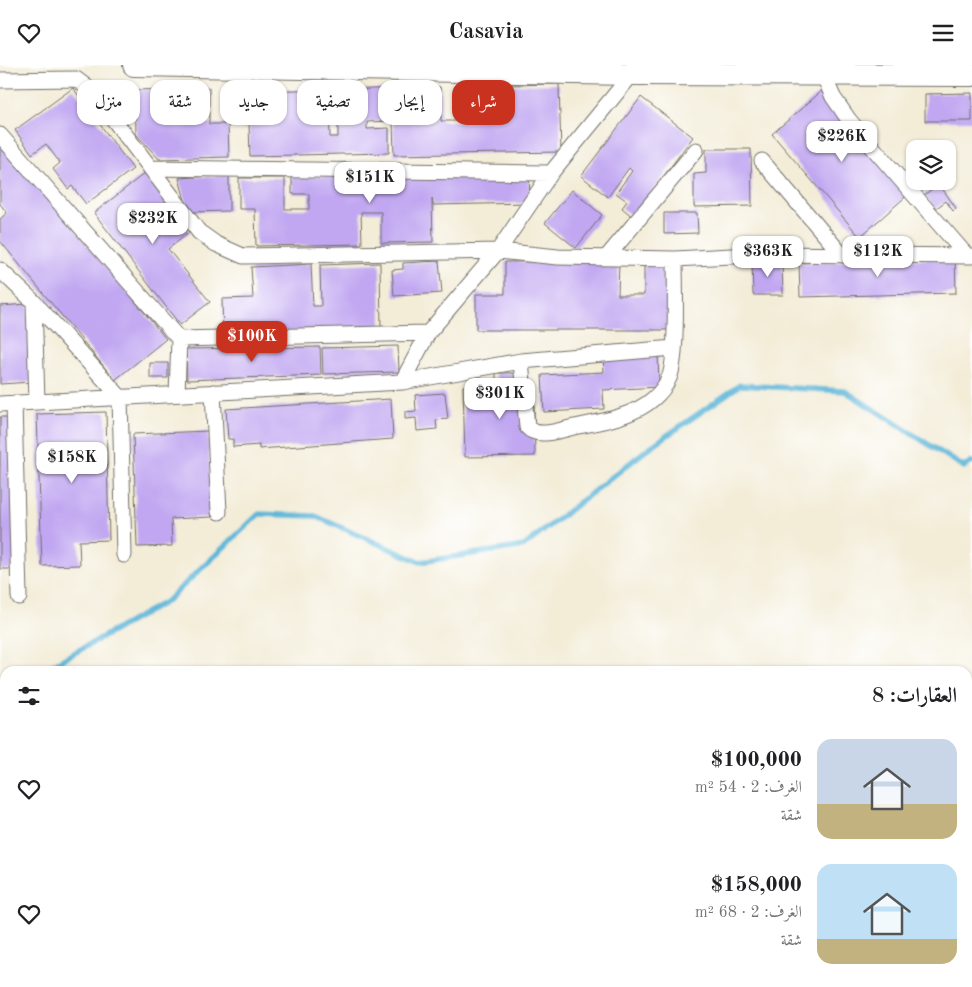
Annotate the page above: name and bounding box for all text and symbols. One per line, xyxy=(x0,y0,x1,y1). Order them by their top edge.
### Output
icon: heart xyxy=(15,19,43,47)
icon: menu xyxy=(929,19,957,47)
text: Casavia xyxy=(449,21,523,43)
chip: منزل xyxy=(77,80,140,125)
chip: شقة xyxy=(150,80,210,125)
chip: جديد xyxy=(220,80,287,125)
chip: تصفية xyxy=(297,80,368,125)
chip: إيجار xyxy=(378,80,442,125)
chip: شراء xyxy=(452,80,515,125)
pin: $226K xyxy=(807,121,877,163)
text: $226K xyxy=(817,129,867,145)
map controls xyxy=(906,140,956,190)
button: layers xyxy=(906,140,956,190)
pin: $151K xyxy=(335,161,405,204)
text: $151K xyxy=(345,170,395,186)
pin: $232K xyxy=(118,203,188,245)
text: $232K xyxy=(128,211,178,227)
pin: $363K xyxy=(733,235,803,278)
pin: $112K xyxy=(843,235,913,278)
text: $363K xyxy=(743,244,793,260)
text: $112K xyxy=(853,244,903,260)
pin: $100K xyxy=(217,321,287,363)
text: $100K xyxy=(227,329,277,345)
pin: $301K xyxy=(465,377,535,420)
text: $301K xyxy=(475,386,525,402)
pin: $158K xyxy=(37,441,107,484)
text: $158K xyxy=(47,450,97,466)
icon: filters xyxy=(15,682,43,710)
text: العقارات: 8 xyxy=(872,686,957,707)
text: $100,000 xyxy=(711,750,802,771)
icon: home xyxy=(857,759,917,819)
icon: heart xyxy=(15,775,43,803)
text: الغرف: 2 · 54 m² xyxy=(695,780,802,796)
text: شقة xyxy=(781,808,802,824)
text: $158,000 xyxy=(711,875,802,896)
icon: home xyxy=(857,884,917,944)
icon: heart xyxy=(15,900,43,928)
text: الغرف: 2 · 68 m² xyxy=(695,905,802,921)
text: شقة xyxy=(781,933,802,949)

